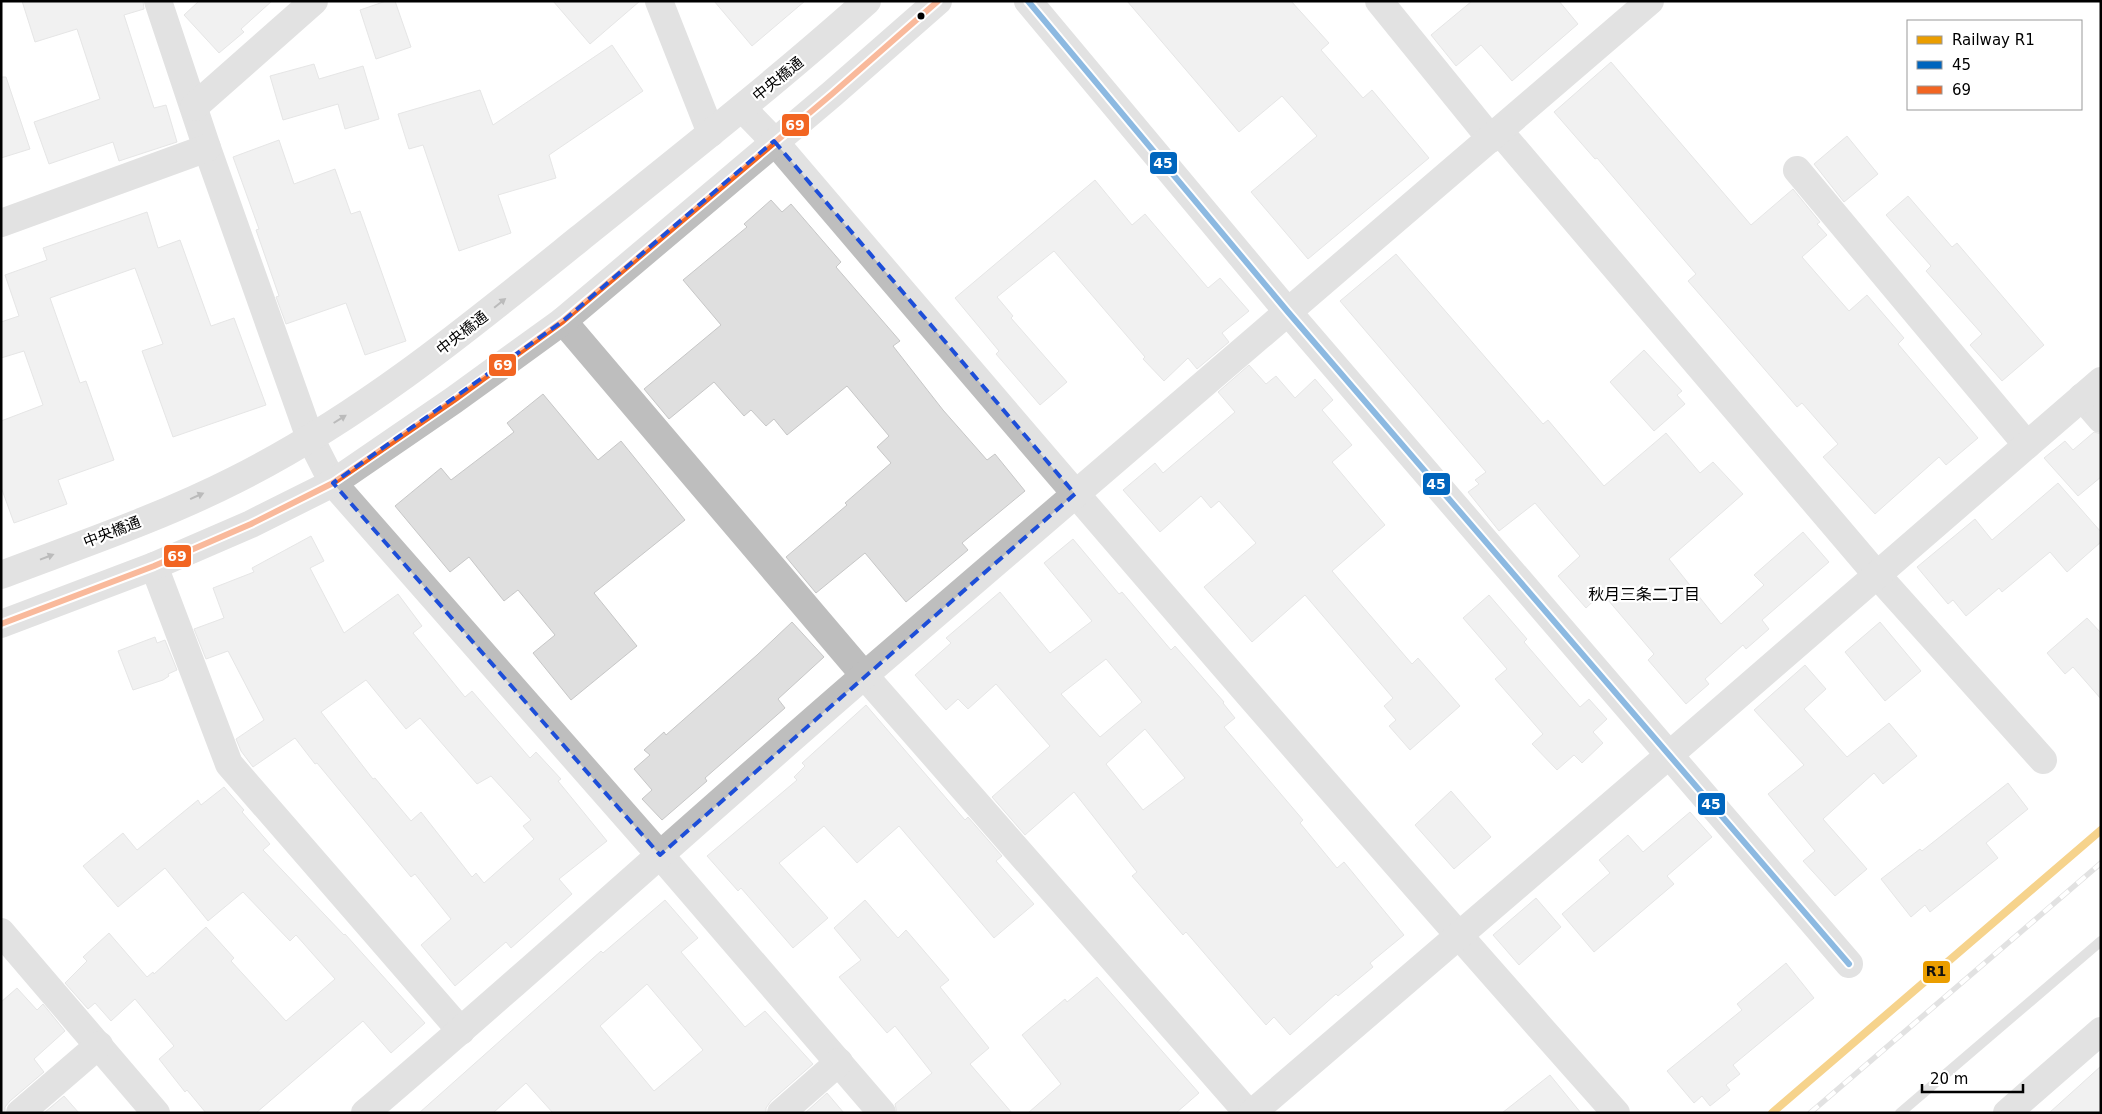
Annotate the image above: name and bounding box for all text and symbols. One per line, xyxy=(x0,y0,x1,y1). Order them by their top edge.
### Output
unlabelled marker xyxy=(916,11,926,21)
legend xyxy=(1907,20,2082,110)
text: Railway R1 xyxy=(1952,31,2035,49)
street label: 中央橋通 xyxy=(749,53,807,105)
text: 45 xyxy=(1952,56,1971,74)
text: 69 xyxy=(1952,81,1971,99)
line badge: 69 xyxy=(781,113,810,137)
text: 69 xyxy=(785,117,805,133)
line badge: 45 xyxy=(1149,151,1178,175)
text: 45 xyxy=(1153,155,1173,171)
one-way arrow xyxy=(493,298,506,309)
street label: 中央橋通 xyxy=(433,307,491,359)
line badge: 69 xyxy=(488,353,517,377)
text: 69 xyxy=(493,357,513,373)
one-way arrow xyxy=(334,415,347,424)
line badge: 45 xyxy=(1422,472,1451,496)
text: 45 xyxy=(1426,476,1446,492)
one-way arrow xyxy=(190,492,205,500)
street label: 中央橋通 xyxy=(81,513,143,551)
line badge: 69 xyxy=(163,544,192,568)
text: 69 xyxy=(167,548,187,564)
one-way arrow xyxy=(40,553,55,561)
district label: 秋月三条二丁目 xyxy=(1588,585,1700,604)
line badge: 45 xyxy=(1697,792,1726,816)
text: 45 xyxy=(1701,796,1721,812)
line badge: R1 xyxy=(1922,960,1951,984)
text: R1 xyxy=(1926,963,1946,979)
scale bar xyxy=(1922,1062,2023,1094)
text: 20 m xyxy=(1930,1070,1968,1088)

